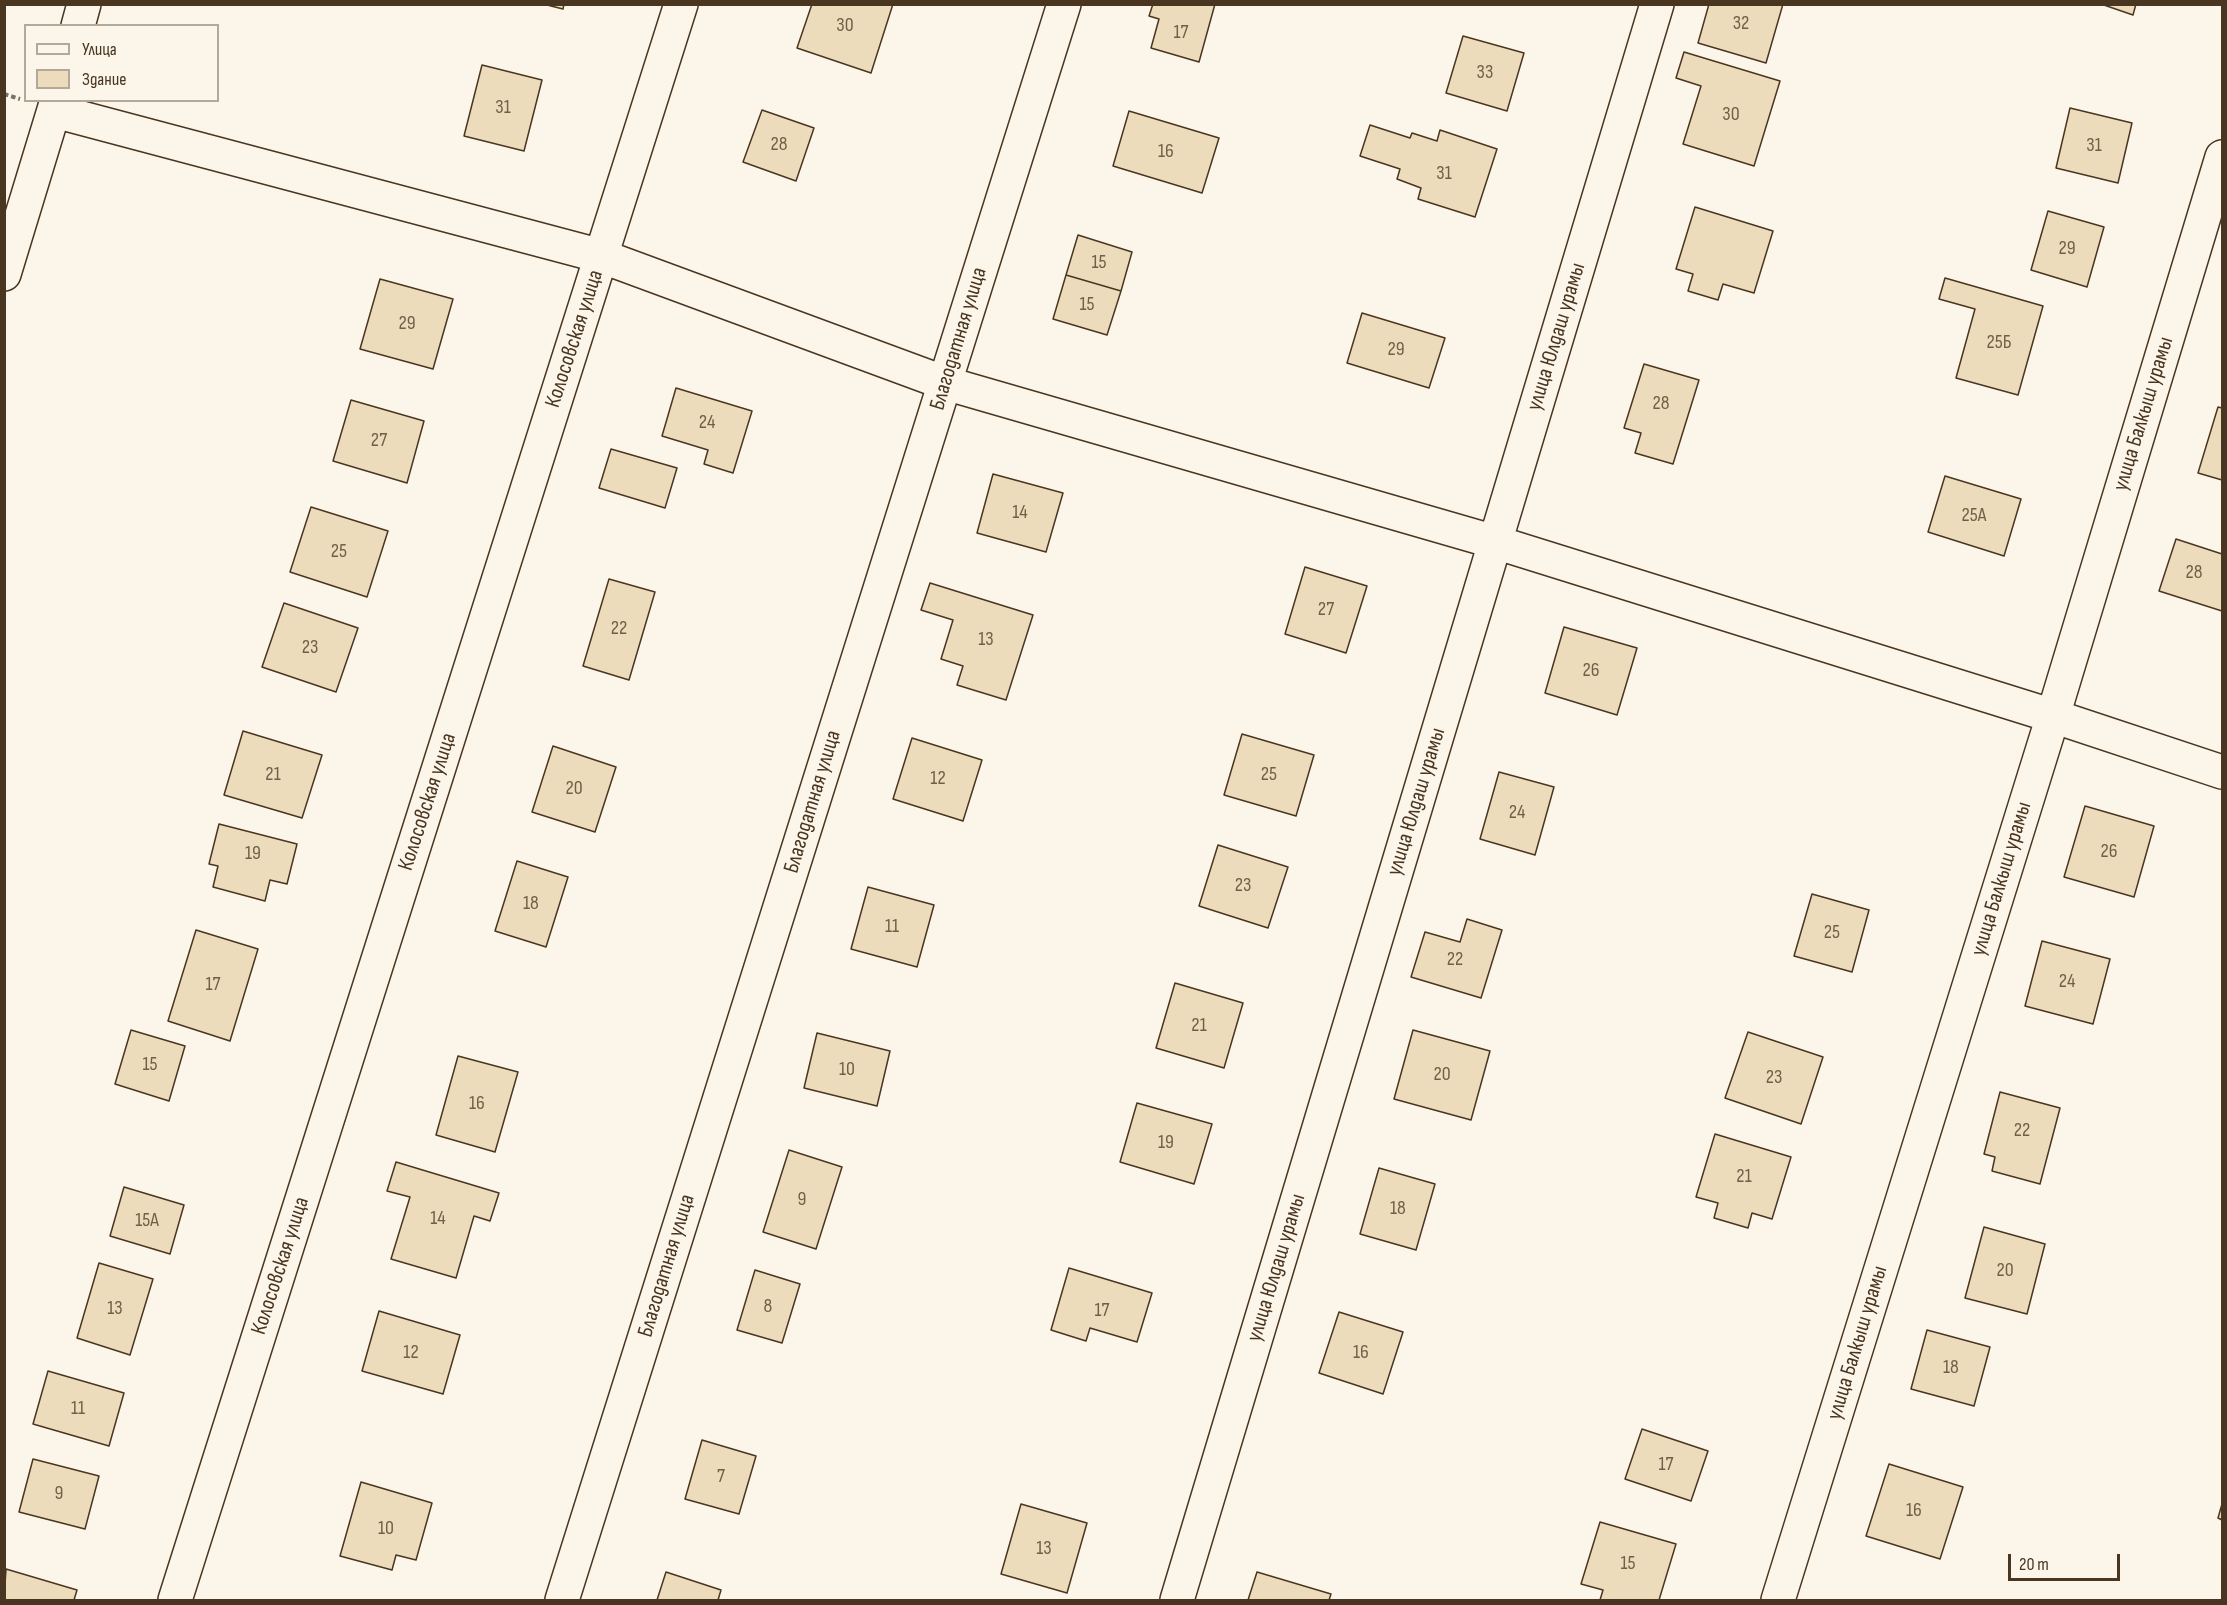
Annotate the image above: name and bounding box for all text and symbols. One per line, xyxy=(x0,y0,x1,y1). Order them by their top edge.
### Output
house number: 32 xyxy=(1733,12,1749,36)
house number: 30 xyxy=(836,14,854,38)
house number: 17 xyxy=(1174,21,1188,45)
legend xyxy=(24,24,219,102)
text: Улица xyxy=(82,39,117,60)
house number: 33 xyxy=(1477,61,1493,85)
text: Здание xyxy=(82,69,127,90)
house number: 31 xyxy=(495,96,511,120)
house number: 30 xyxy=(1722,103,1740,127)
house number: 28 xyxy=(771,133,787,157)
house number: 31 xyxy=(2086,134,2102,158)
house number: 16 xyxy=(1158,140,1174,164)
house number: 31 xyxy=(1436,162,1452,186)
house number: 29 xyxy=(2058,237,2076,261)
house number: 15 xyxy=(1091,251,1107,275)
street label: улица Юлдаш урамы xyxy=(1522,260,1592,414)
street label: Благодатная улица xyxy=(925,265,993,413)
street label: Колосовская улица xyxy=(540,267,610,411)
house number: 15 xyxy=(1079,293,1095,317)
house number: 29 xyxy=(398,312,416,336)
house number: 25Б xyxy=(1986,331,2012,355)
street label: улица Балкыш урамы xyxy=(2108,334,2180,494)
house number: 29 xyxy=(1387,338,1405,362)
house number: 28 xyxy=(1653,392,1669,416)
house number: 24 xyxy=(699,411,715,435)
house number: 27 xyxy=(371,429,387,453)
house number: 14 xyxy=(1012,501,1028,525)
house number: 25А xyxy=(1962,504,1986,528)
house number: 25 xyxy=(331,540,347,564)
house number: 28 xyxy=(2186,561,2202,585)
house number: 27 xyxy=(1318,598,1334,622)
house number: 22 xyxy=(611,617,627,641)
house number: 13 xyxy=(978,628,994,652)
house number: 23 xyxy=(302,636,318,660)
house number: 26 xyxy=(1583,659,1599,683)
street label: улица Юлдаш урамы xyxy=(1382,725,1452,879)
street label: Благодатная улица xyxy=(779,728,847,876)
street label: Колосовская улица xyxy=(393,730,463,874)
house number: 21 xyxy=(265,763,281,787)
house number: 25 xyxy=(1261,763,1277,787)
house number: 12 xyxy=(930,767,946,791)
house number: 20 xyxy=(565,777,583,801)
street label: улица Балкыш урамы xyxy=(1966,799,2038,959)
house number: 24 xyxy=(1509,801,1525,825)
house number: 26 xyxy=(2101,840,2117,864)
house number: 19 xyxy=(245,842,261,866)
house number: 23 xyxy=(1235,874,1251,898)
house number: 18 xyxy=(523,892,539,916)
house number: 11 xyxy=(885,915,899,939)
house number: 25 xyxy=(1824,921,1840,945)
house number: 22 xyxy=(1447,948,1463,972)
house number: 24 xyxy=(2059,970,2075,994)
house number: 17 xyxy=(206,973,220,997)
house number: 21 xyxy=(1191,1014,1207,1038)
house number: 15 xyxy=(142,1053,158,1077)
house number: 10 xyxy=(839,1058,855,1082)
house number: 20 xyxy=(1433,1063,1451,1087)
house number: 23 xyxy=(1766,1066,1782,1090)
house number: 16 xyxy=(469,1092,485,1116)
house number: 22 xyxy=(2014,1119,2030,1143)
house number: 19 xyxy=(1158,1131,1174,1155)
house number: 21 xyxy=(1736,1165,1752,1189)
house number: 9 xyxy=(798,1188,806,1212)
street label: улица Юлдаш урамы xyxy=(1242,1191,1312,1345)
street label: Благодатная улица xyxy=(633,1192,701,1340)
street label: Колосовская улица xyxy=(246,1194,316,1338)
house number: 18 xyxy=(1390,1197,1406,1221)
house number: 14 xyxy=(430,1207,446,1231)
house number: 15А xyxy=(135,1209,159,1233)
house number: 20 xyxy=(1996,1259,2014,1283)
street label: улица Балкыш урамы xyxy=(1822,1263,1894,1423)
house number: 8 xyxy=(764,1295,772,1319)
house number: 13 xyxy=(107,1297,123,1321)
house number: 17 xyxy=(1095,1299,1109,1323)
house number: 12 xyxy=(403,1341,419,1365)
house number: 16 xyxy=(1353,1341,1369,1365)
house number: 18 xyxy=(1943,1356,1959,1380)
house number: 11 xyxy=(71,1397,85,1421)
house number: 17 xyxy=(1659,1453,1673,1477)
house number: 7 xyxy=(717,1465,725,1489)
house number: 9 xyxy=(55,1482,63,1506)
house number: 16 xyxy=(1906,1499,1922,1523)
house number: 10 xyxy=(378,1517,394,1541)
house number: 13 xyxy=(1036,1537,1052,1561)
scale bar xyxy=(2011,1542,2124,1580)
house number: 15 xyxy=(1620,1552,1636,1576)
text: 20 m xyxy=(2019,1554,2049,1575)

